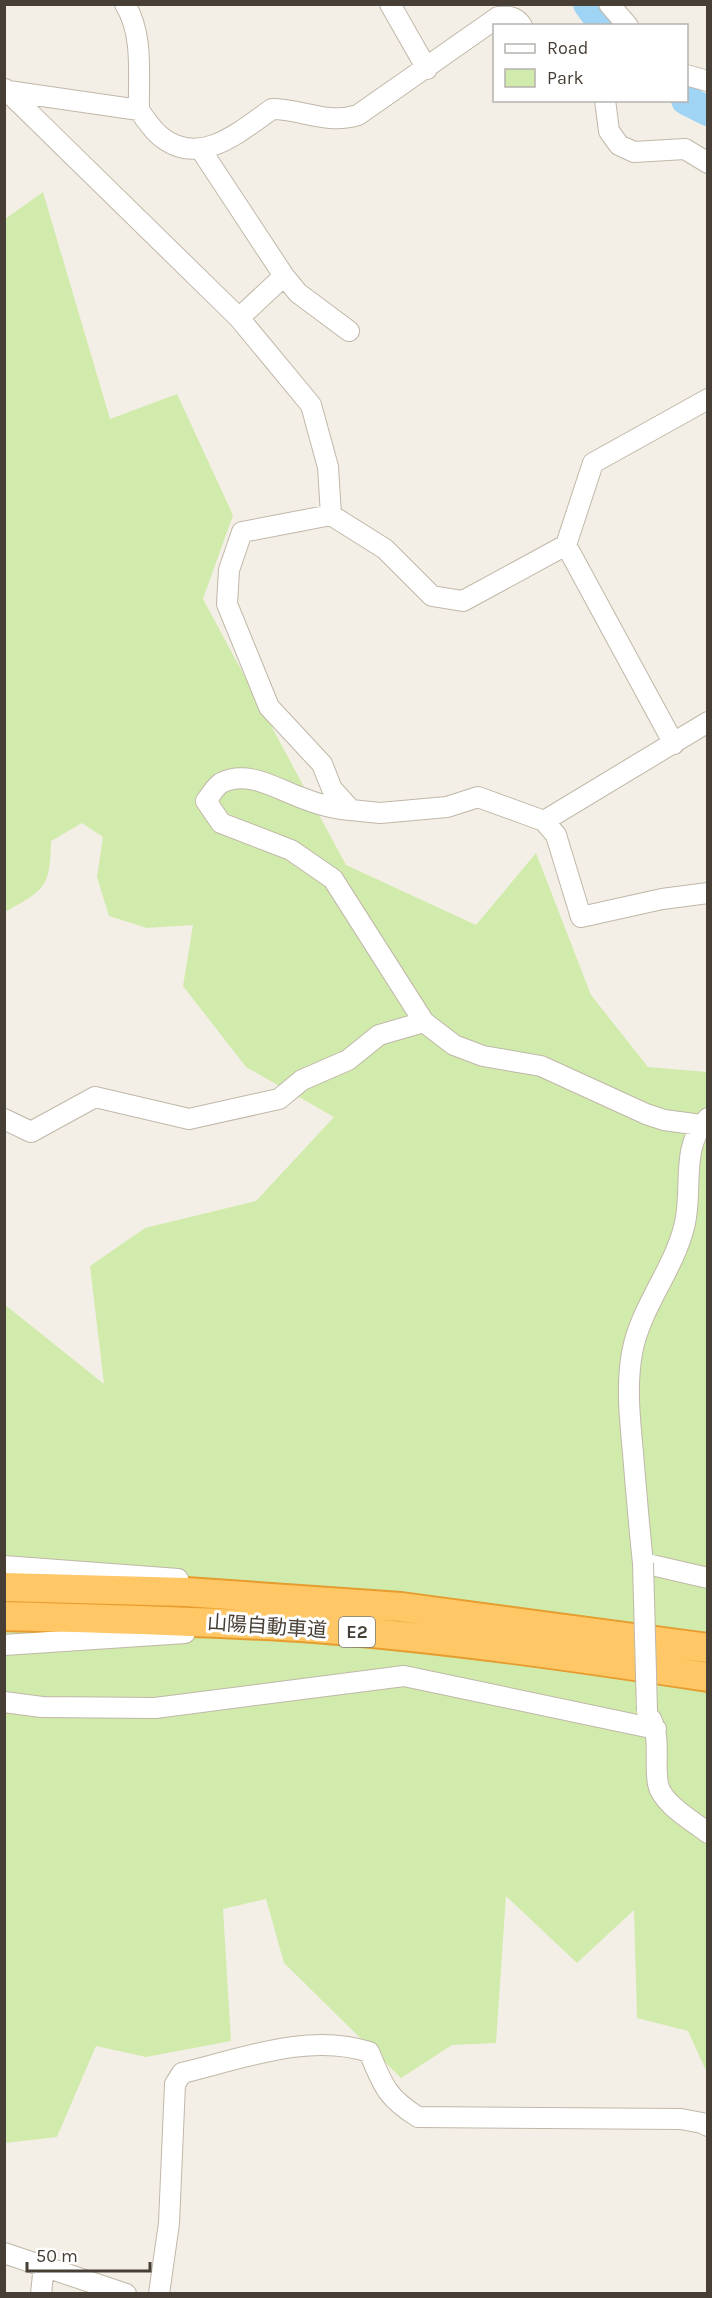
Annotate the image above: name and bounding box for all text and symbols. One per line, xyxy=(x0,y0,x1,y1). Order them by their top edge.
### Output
legend xyxy=(493,24,688,102)
text: Road xyxy=(547,37,588,59)
text: Park xyxy=(547,67,584,89)
street label: 山陽自動車道 xyxy=(206,1611,328,1642)
road number: E2 xyxy=(339,1617,375,1647)
scale bar xyxy=(27,2235,150,2273)
text: 50 m xyxy=(36,2245,78,2267)

